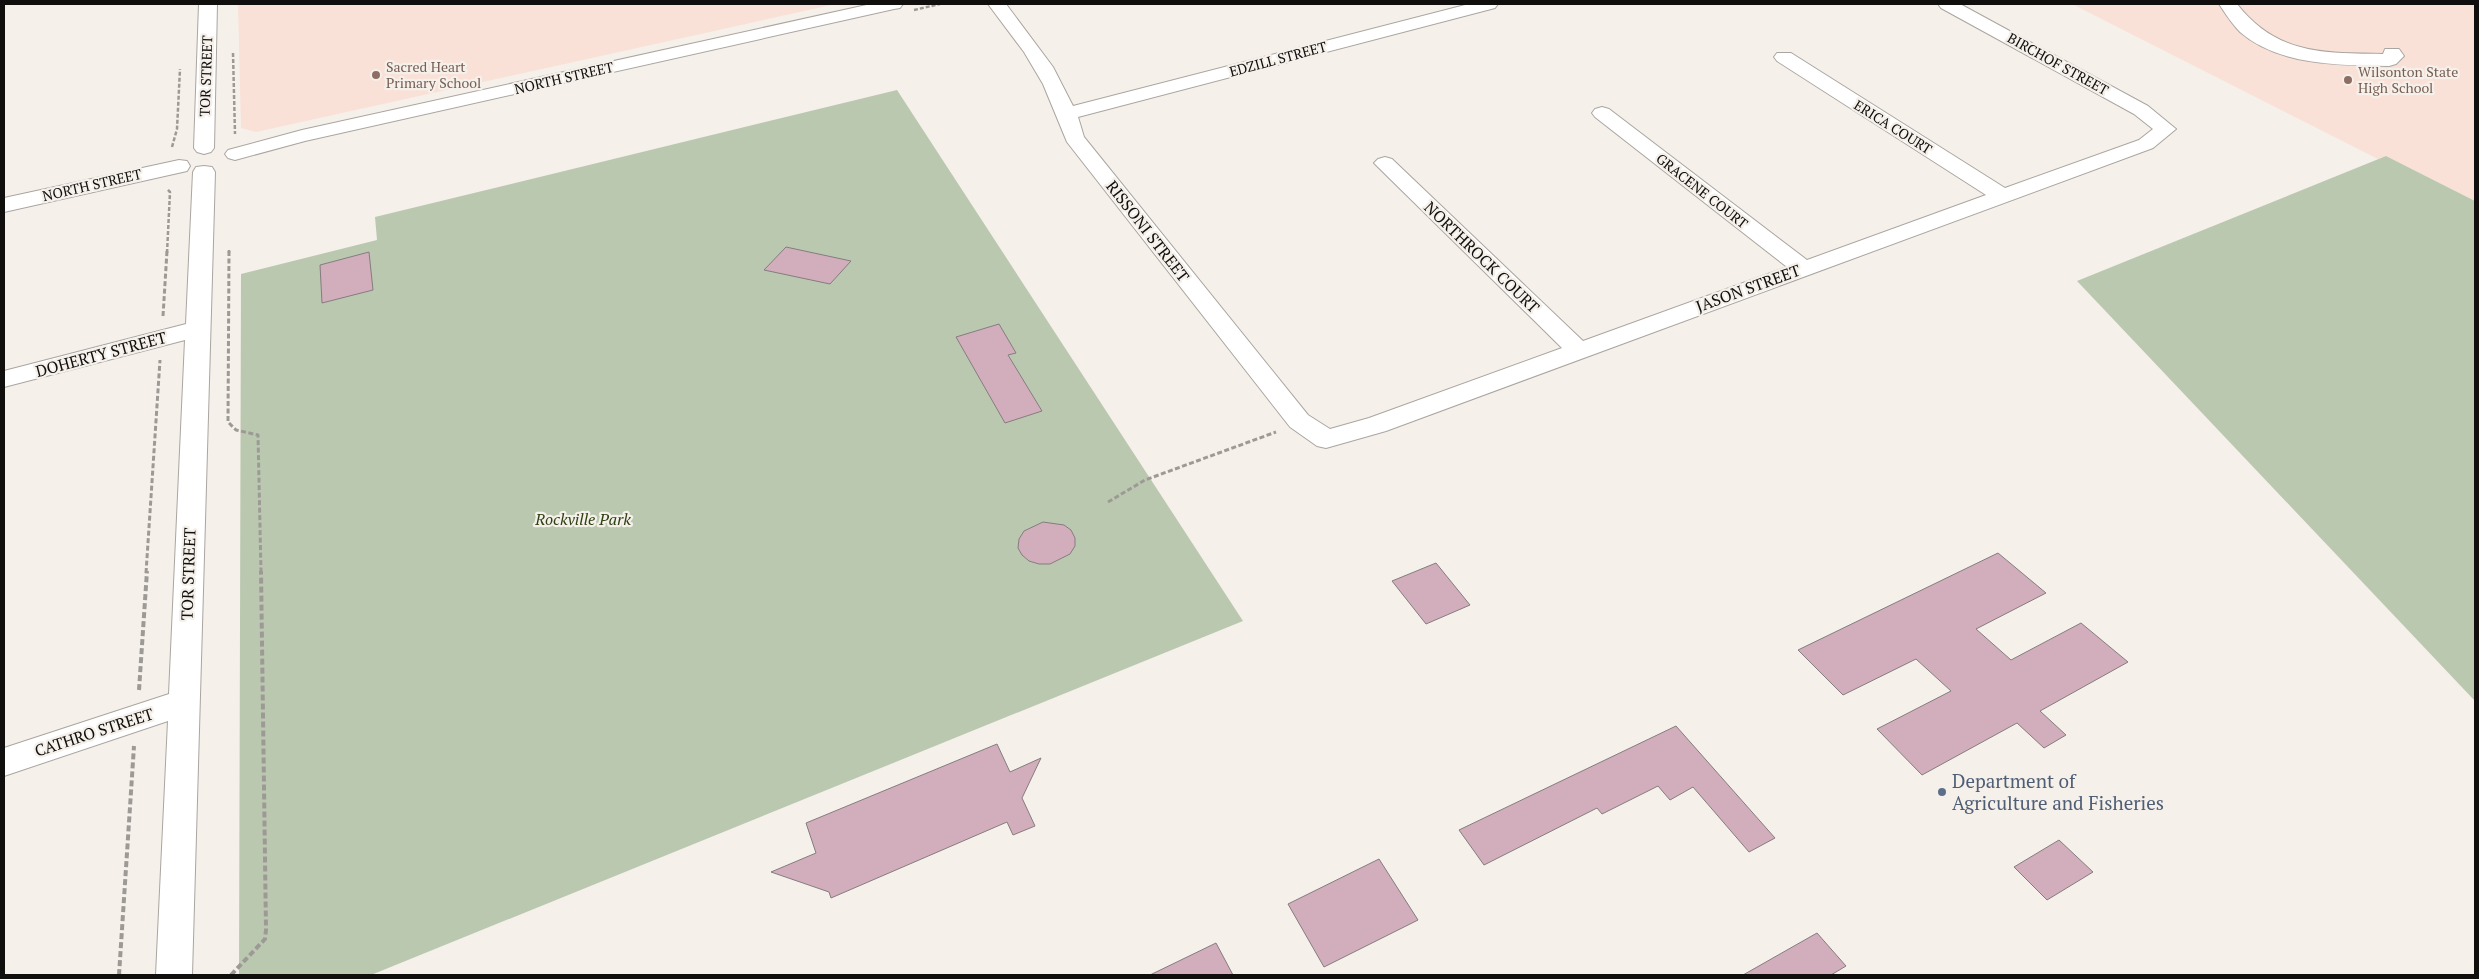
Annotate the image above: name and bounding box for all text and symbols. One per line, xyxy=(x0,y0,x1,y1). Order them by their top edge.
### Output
street label: BIRCHOF STREET xyxy=(2004,28,2112,99)
street label: TOR STREET xyxy=(195,35,216,117)
street label: EDZILL STREET xyxy=(1227,36,1329,81)
place label: Sacred Heart Primary School xyxy=(386,57,481,92)
street label: NORTH STREET xyxy=(512,57,616,98)
place label: Wilsonton State High School xyxy=(2358,62,2458,97)
marker: Sacred Heart Primary School xyxy=(370,69,382,81)
marker: Wilsonton State High School xyxy=(2342,74,2354,86)
street label: ERICA COURT xyxy=(1851,95,1936,158)
street label: GRACENE COURT xyxy=(1652,149,1752,233)
street label: NORTH STREET xyxy=(40,164,144,205)
street label: RISSONI STREET xyxy=(1101,176,1195,286)
street label: NORTHROCK COURT xyxy=(1420,196,1545,318)
street label: JASON STREET xyxy=(1693,259,1803,317)
street label: DOHERTY STREET xyxy=(33,326,169,382)
park label: Rockville Park xyxy=(534,508,631,530)
street label: TOR STREET xyxy=(175,527,201,621)
street label: CATHRO STREET xyxy=(32,702,156,762)
place label: Department of Agriculture and Fisheries xyxy=(1952,768,2164,815)
marker: Department of Agriculture and Fisheries xyxy=(1936,786,1948,798)

